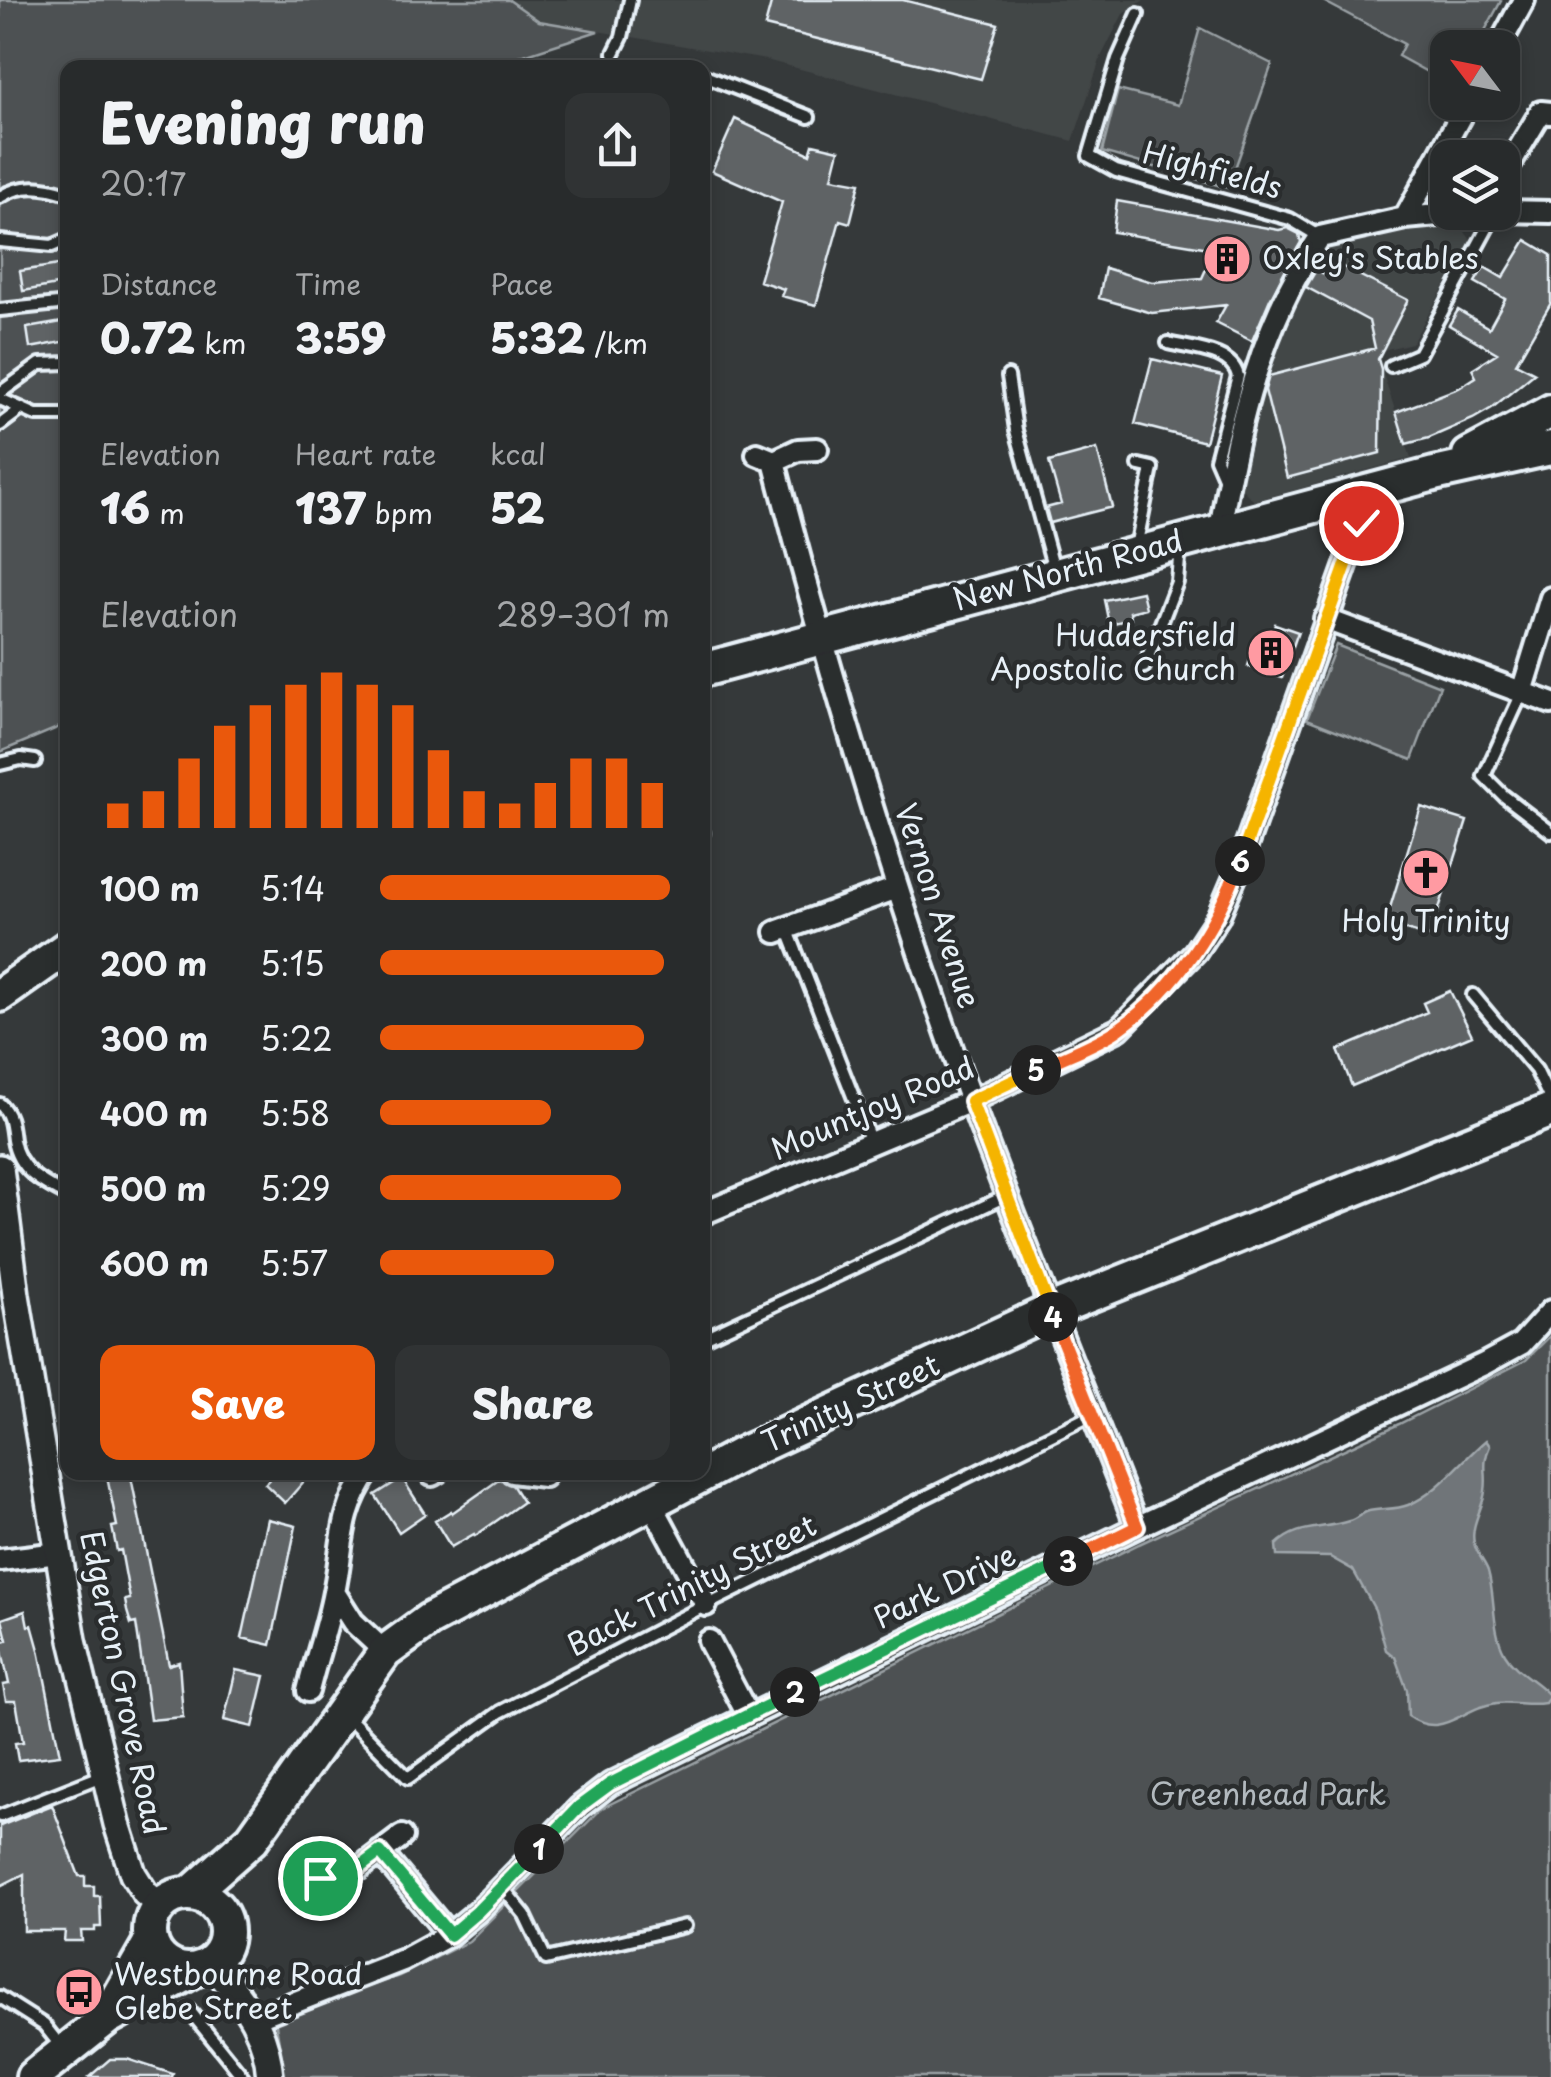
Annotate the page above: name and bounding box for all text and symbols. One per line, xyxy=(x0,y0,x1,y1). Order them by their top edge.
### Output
north arrow xyxy=(1430,30,1520,120)
map controls xyxy=(1430,30,1520,230)
text: Evening run xyxy=(100,80,426,163)
button: share xyxy=(565,93,670,198)
street label: Highfields xyxy=(1138,128,1287,209)
button: layers xyxy=(1430,140,1520,230)
text: 20:17 xyxy=(100,159,186,207)
building icon: Oxley's Stables xyxy=(1201,233,1253,285)
place label: Oxley's Stables xyxy=(1262,234,1479,279)
text: Distance xyxy=(100,262,218,305)
text: Time xyxy=(295,262,361,305)
text: Pace xyxy=(490,262,553,305)
text: 0.72 xyxy=(100,305,195,368)
text: 3:59 xyxy=(295,305,386,368)
text: 5:32 xyxy=(490,305,585,368)
text: km xyxy=(195,321,246,364)
text: /km xyxy=(585,321,648,364)
text: Elevation xyxy=(100,432,221,475)
text: Heart rate xyxy=(295,432,436,475)
text: kcal xyxy=(490,432,546,475)
text: 16 xyxy=(100,475,150,538)
text: 137 xyxy=(295,475,366,538)
text: 52 xyxy=(490,475,545,538)
pin xyxy=(1319,481,1404,566)
text: m xyxy=(150,491,185,534)
text: bpm xyxy=(366,491,433,534)
icon: check xyxy=(1334,496,1389,551)
street label: New North Road xyxy=(947,516,1187,621)
text: Elevation xyxy=(100,590,238,638)
text: 289–301 m xyxy=(496,590,670,638)
place label: Huddersfield Apostolic Church xyxy=(990,611,1236,690)
building icon: Huddersfield Apostolic Church xyxy=(1245,627,1297,679)
street label: Vernon Avenue xyxy=(885,797,994,1013)
pin: 6 xyxy=(1215,836,1265,886)
text: 6 xyxy=(1230,839,1250,882)
church icon: Holy Trinity xyxy=(1400,847,1452,899)
text: 100 m xyxy=(100,864,200,912)
text: 5:14 xyxy=(260,864,325,912)
place label: Holy Trinity xyxy=(1341,897,1511,942)
text: 200 m xyxy=(100,939,207,987)
text: 5:15 xyxy=(260,939,325,987)
text: 300 m xyxy=(100,1014,208,1062)
text: 5:22 xyxy=(260,1014,333,1062)
street label: Mountjoy Road xyxy=(763,1044,981,1170)
pin: 5 xyxy=(1011,1045,1061,1095)
text: 5 xyxy=(1027,1048,1045,1091)
text: 400 m xyxy=(100,1089,208,1137)
text: 5:58 xyxy=(260,1089,330,1137)
text: 500 m xyxy=(100,1164,206,1212)
text: 5:29 xyxy=(260,1164,331,1212)
text: 600 m xyxy=(100,1239,209,1287)
text: 5:57 xyxy=(260,1239,328,1287)
pin: 4 xyxy=(1028,1292,1078,1342)
text: 4 xyxy=(1043,1295,1063,1338)
street label: Trinity Street xyxy=(753,1341,946,1463)
button: Save xyxy=(100,1345,375,1460)
button: Share xyxy=(395,1345,670,1460)
street label: Back Trinity Street xyxy=(558,1501,823,1666)
street label: Edgerton Grove Road xyxy=(70,1527,179,1838)
street label: Park Drive xyxy=(865,1531,1023,1639)
pin: 3 xyxy=(1043,1536,1093,1586)
text: 3 xyxy=(1059,1539,1077,1582)
pin: 2 xyxy=(770,1667,820,1717)
text: 2 xyxy=(785,1670,805,1713)
park label: Greenhead Park xyxy=(1150,1770,1386,1815)
pin: 1 xyxy=(514,1824,564,1874)
text: 1 xyxy=(532,1827,546,1870)
pin xyxy=(278,1836,363,1921)
icon: arrive xyxy=(293,1851,348,1906)
place label: Westbourne Road Glebe Street xyxy=(114,1950,363,2029)
bus stop icon: Westbourne Road Glebe Street xyxy=(53,1966,105,2018)

